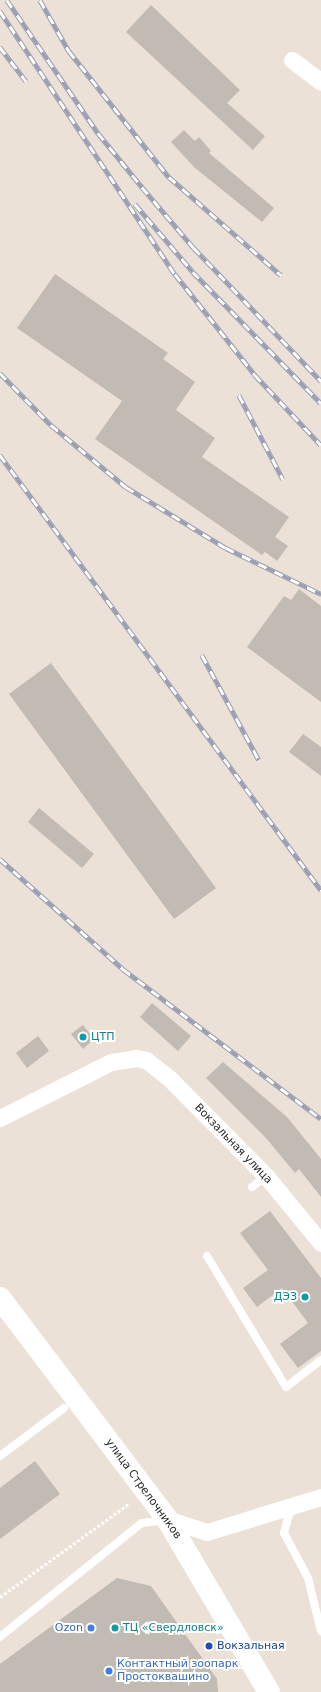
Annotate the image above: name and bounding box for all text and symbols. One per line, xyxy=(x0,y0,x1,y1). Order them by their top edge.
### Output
place label: ЦТП xyxy=(91,1030,115,1044)
marker: ЦТП xyxy=(78,1032,88,1042)
street label: Вокзальная улица xyxy=(191,1101,275,1187)
place label: ДЭЗ xyxy=(274,1290,297,1304)
marker: ДЭЗ xyxy=(300,1292,310,1302)
street label: улица Стрелочников xyxy=(102,1436,184,1542)
place label: Ozon xyxy=(55,1621,83,1635)
place label: ТЦ «Свердловск» xyxy=(123,1621,224,1635)
marker: Ozon xyxy=(86,1623,96,1633)
marker: ТЦ «Свердловск» xyxy=(110,1623,120,1633)
place label: Вокзальная xyxy=(217,1639,285,1653)
marker: Вокзальная xyxy=(204,1641,214,1651)
place label: Контактный зоопарк Простоквашино xyxy=(117,1658,238,1684)
marker: Контактный зоопарк Простоквашино xyxy=(104,1666,114,1676)

